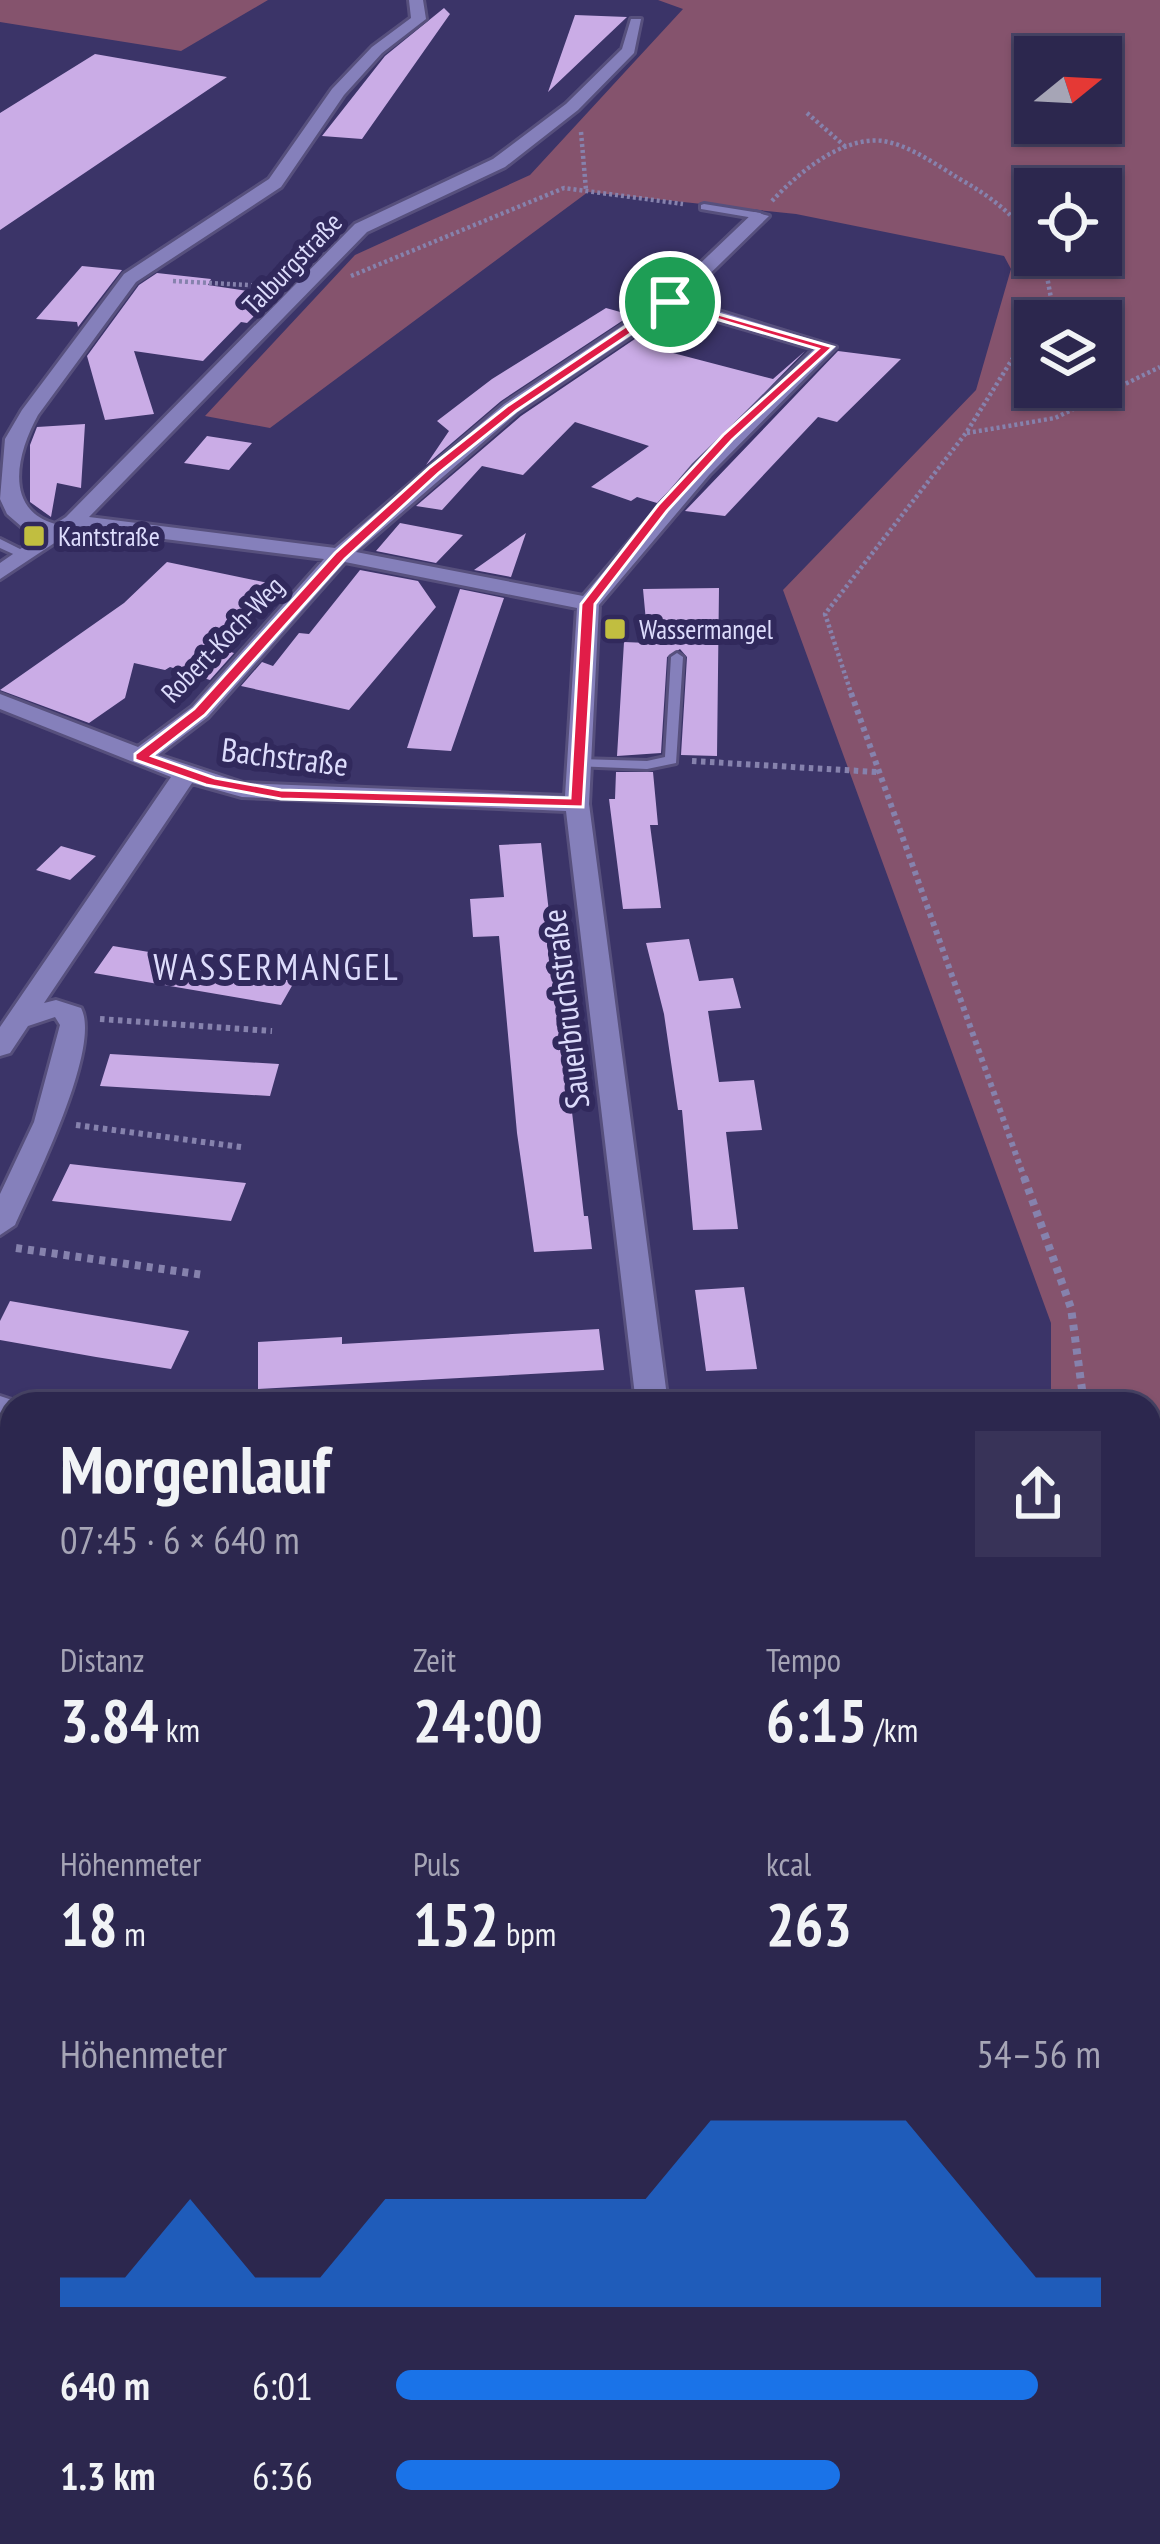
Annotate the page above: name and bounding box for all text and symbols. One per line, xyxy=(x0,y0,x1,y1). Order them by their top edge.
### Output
north arrow xyxy=(1014,36,1122,144)
map controls xyxy=(1014,36,1122,408)
button: locate xyxy=(1014,168,1122,276)
street label: Talburgstraße xyxy=(235,205,349,321)
pin xyxy=(619,251,721,353)
icon: arrive xyxy=(637,269,703,335)
button: layers xyxy=(1014,300,1122,408)
place label: Kantstraße xyxy=(58,519,160,553)
marker: Kantstraße xyxy=(21,523,47,549)
street label: Robert-Koch-Weg xyxy=(153,569,291,709)
place label: Wassermangel xyxy=(639,612,774,646)
marker: Wassermangel xyxy=(602,616,628,642)
street label: Bachstraße xyxy=(219,727,351,785)
street label: Sauerbruchstraße xyxy=(531,907,599,1111)
district label: WASSERMANGEL xyxy=(153,943,401,990)
text: Morgenlauf xyxy=(60,1426,330,1511)
button: share xyxy=(975,1431,1101,1557)
text: 07:45 · 6 × 640 m xyxy=(60,1514,300,1565)
text: Distanz xyxy=(60,1638,144,1681)
text: Zeit xyxy=(413,1638,456,1681)
text: Tempo xyxy=(766,1638,841,1681)
text: 3.84 xyxy=(60,1681,159,1759)
text: 24:00 xyxy=(413,1681,543,1759)
text: 6:15 xyxy=(766,1681,867,1759)
text: km xyxy=(159,1708,200,1751)
text: /km xyxy=(867,1708,918,1751)
text: Höhenmeter xyxy=(60,1842,201,1885)
text: Puls xyxy=(413,1842,460,1885)
text: kcal xyxy=(766,1842,811,1885)
text: 18 xyxy=(60,1885,117,1963)
text: 152 xyxy=(413,1885,499,1963)
text: 263 xyxy=(766,1885,852,1963)
text: m xyxy=(117,1912,146,1955)
text: bpm xyxy=(499,1912,556,1955)
text: Höhenmeter xyxy=(60,2028,227,2079)
text: 54–56 m xyxy=(976,2028,1101,2079)
text: 640 m xyxy=(60,2360,150,2411)
text: 6:01 xyxy=(252,2360,313,2411)
text: 1.3 km xyxy=(60,2450,155,2501)
text: 6:36 xyxy=(252,2450,313,2501)

